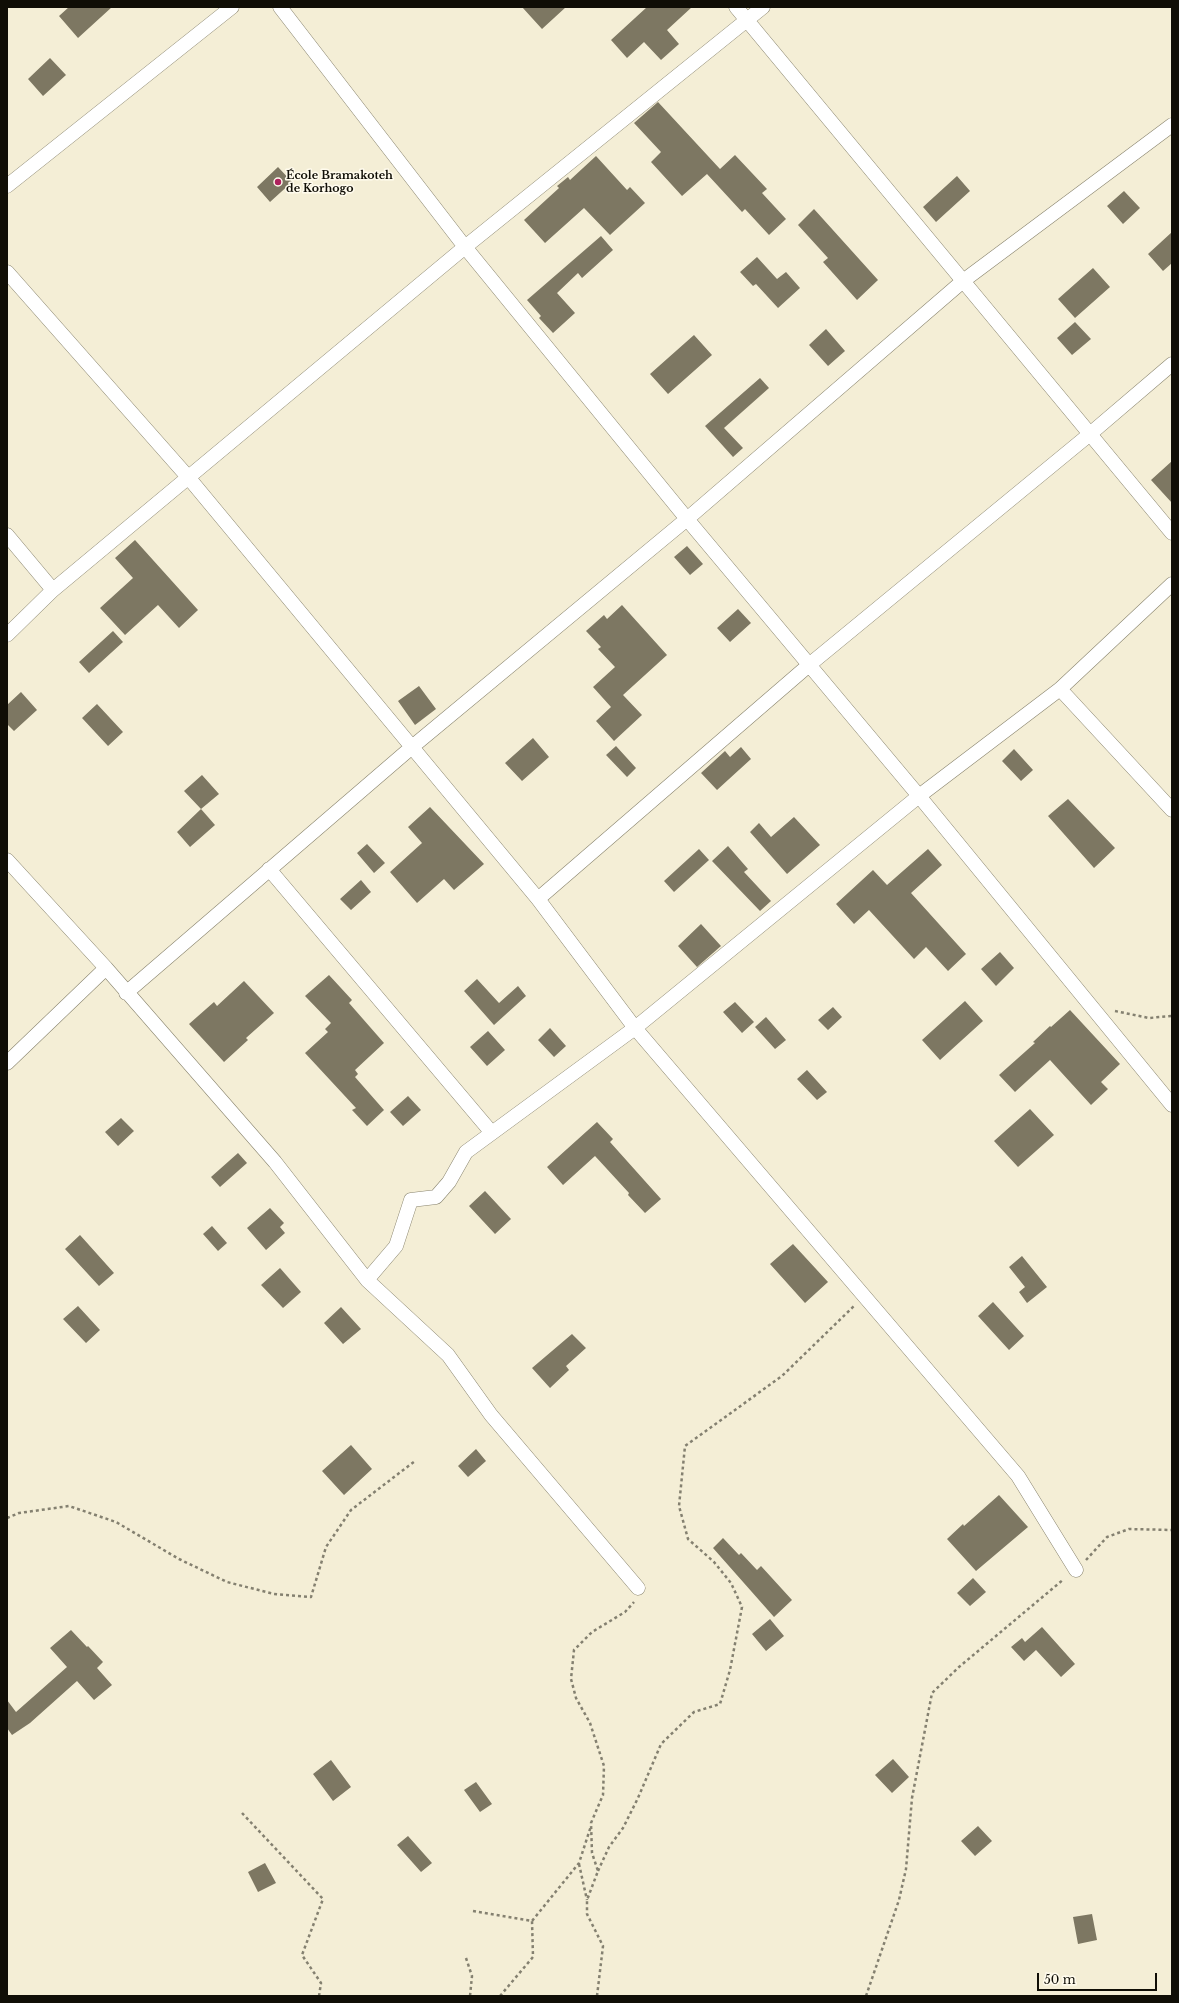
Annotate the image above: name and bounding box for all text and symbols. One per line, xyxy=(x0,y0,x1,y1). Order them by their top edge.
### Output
place label: École Bramakoteh de Korhogo xyxy=(286,169,393,195)
marker: École Bramakoteh de Korhogo xyxy=(273,177,283,187)
scale bar xyxy=(1039,1965,1159,1991)
text: 50 m xyxy=(1044,1972,1076,1987)

